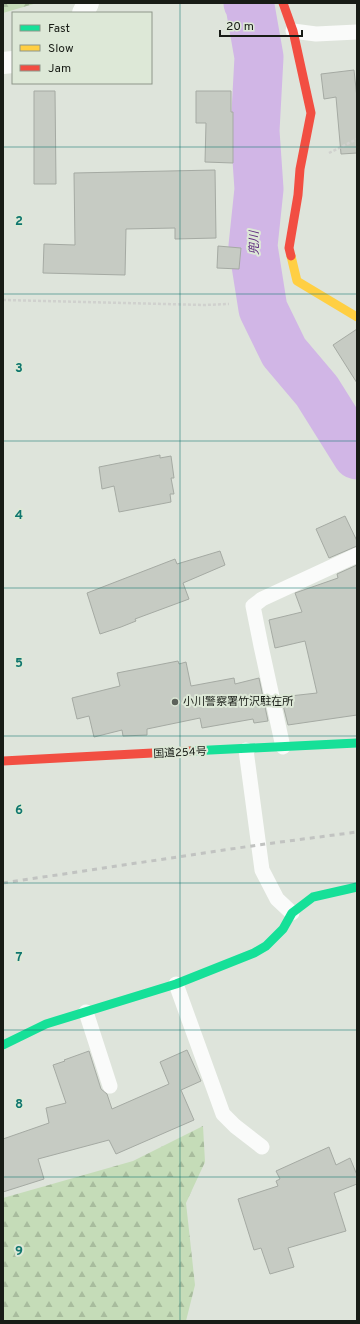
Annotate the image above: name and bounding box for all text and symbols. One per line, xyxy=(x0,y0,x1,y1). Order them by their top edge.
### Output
legend xyxy=(12,12,152,84)
scale bar xyxy=(220,12,302,38)
text: 20 m xyxy=(226,19,254,35)
text: Fast xyxy=(48,21,70,37)
text: Slow xyxy=(48,41,74,57)
text: Jam xyxy=(48,61,71,77)
text: 2 xyxy=(15,214,23,230)
water label: 兜川 xyxy=(247,229,263,255)
text: 3 xyxy=(15,361,23,377)
text: 4 xyxy=(15,508,23,524)
text: 5 xyxy=(15,656,23,672)
place label: 小川警察署竹沢駐在所 xyxy=(183,695,294,709)
marker: 小川警察署竹沢駐在所 xyxy=(170,697,180,707)
street label: 国道254号 xyxy=(153,745,207,761)
text: 6 xyxy=(15,803,23,819)
text: 7 xyxy=(16,950,23,966)
text: 8 xyxy=(15,1097,23,1113)
text: 9 xyxy=(15,1244,23,1260)

